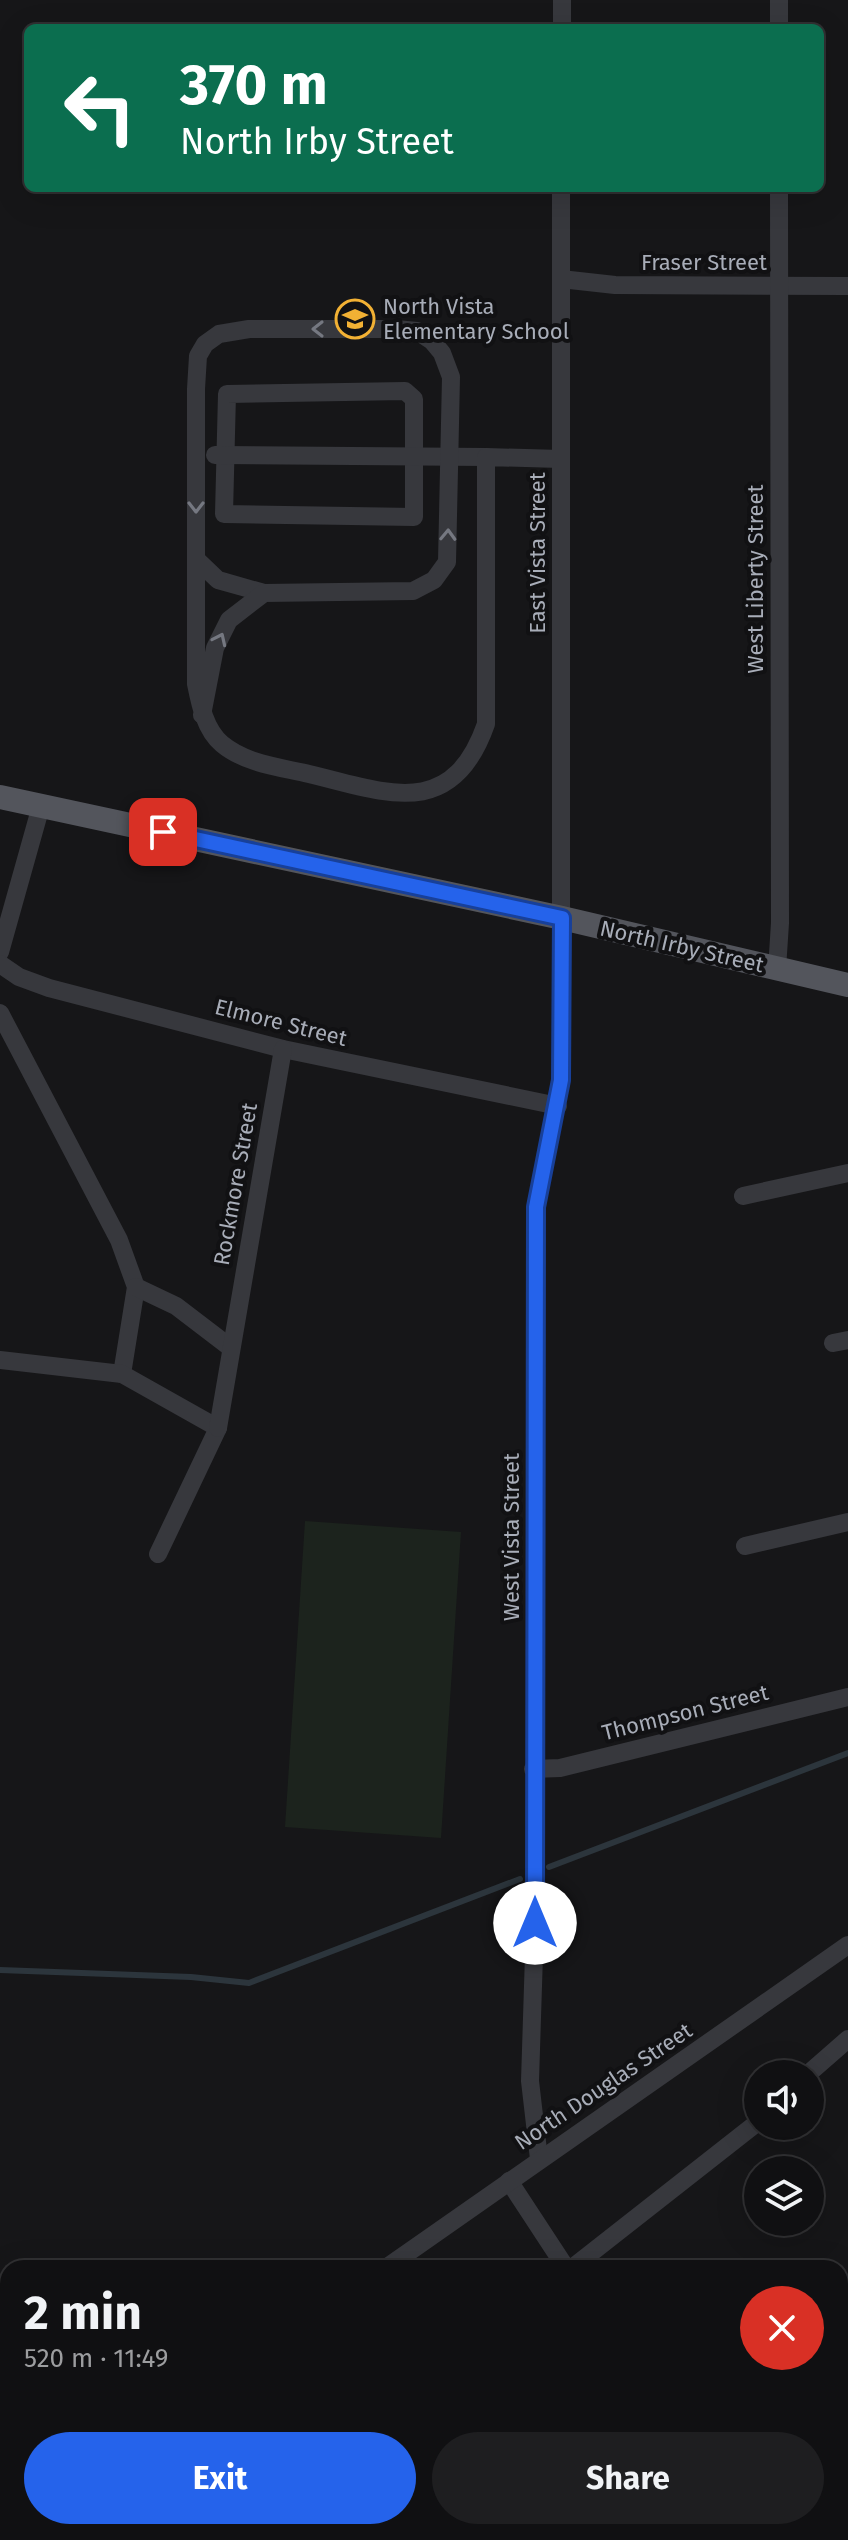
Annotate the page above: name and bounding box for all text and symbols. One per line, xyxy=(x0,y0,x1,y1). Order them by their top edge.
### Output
text: 370 m xyxy=(180,52,328,119)
icon: left xyxy=(48,56,152,160)
text: North Irby Street xyxy=(180,120,454,164)
street label: Fraser Street xyxy=(641,249,767,276)
place label: North Vista Elementary School xyxy=(383,293,569,345)
school or university icon: North Vista Elementary School xyxy=(334,298,376,340)
one-way arrow xyxy=(311,320,324,338)
street label: East Vista Street xyxy=(524,472,551,634)
street label: West Liberty Street xyxy=(742,485,769,673)
one-way arrow xyxy=(187,501,205,514)
one-way arrow xyxy=(439,528,456,541)
one-way arrow xyxy=(210,633,226,648)
pin xyxy=(129,798,197,866)
icon: arrive xyxy=(141,810,185,854)
street label: North Irby Street xyxy=(597,915,766,978)
street label: Elmore Street xyxy=(212,993,350,1052)
street label: Rockmore Street xyxy=(208,1101,263,1268)
street label: West Vista Street xyxy=(498,1453,525,1621)
street label: Thompson Street xyxy=(599,1679,771,1746)
position arrow xyxy=(493,1881,577,1965)
street label: North Douglas Street xyxy=(509,2017,697,2156)
map controls xyxy=(744,2060,824,2236)
button: sound xyxy=(744,2060,824,2140)
button: layers xyxy=(744,2156,824,2236)
text: 2 min xyxy=(24,2284,142,2342)
button: close xyxy=(740,2286,824,2370)
text: 520 m · 11:49 xyxy=(24,2343,169,2374)
button: Exit xyxy=(24,2432,416,2524)
button: Share xyxy=(432,2432,824,2524)

